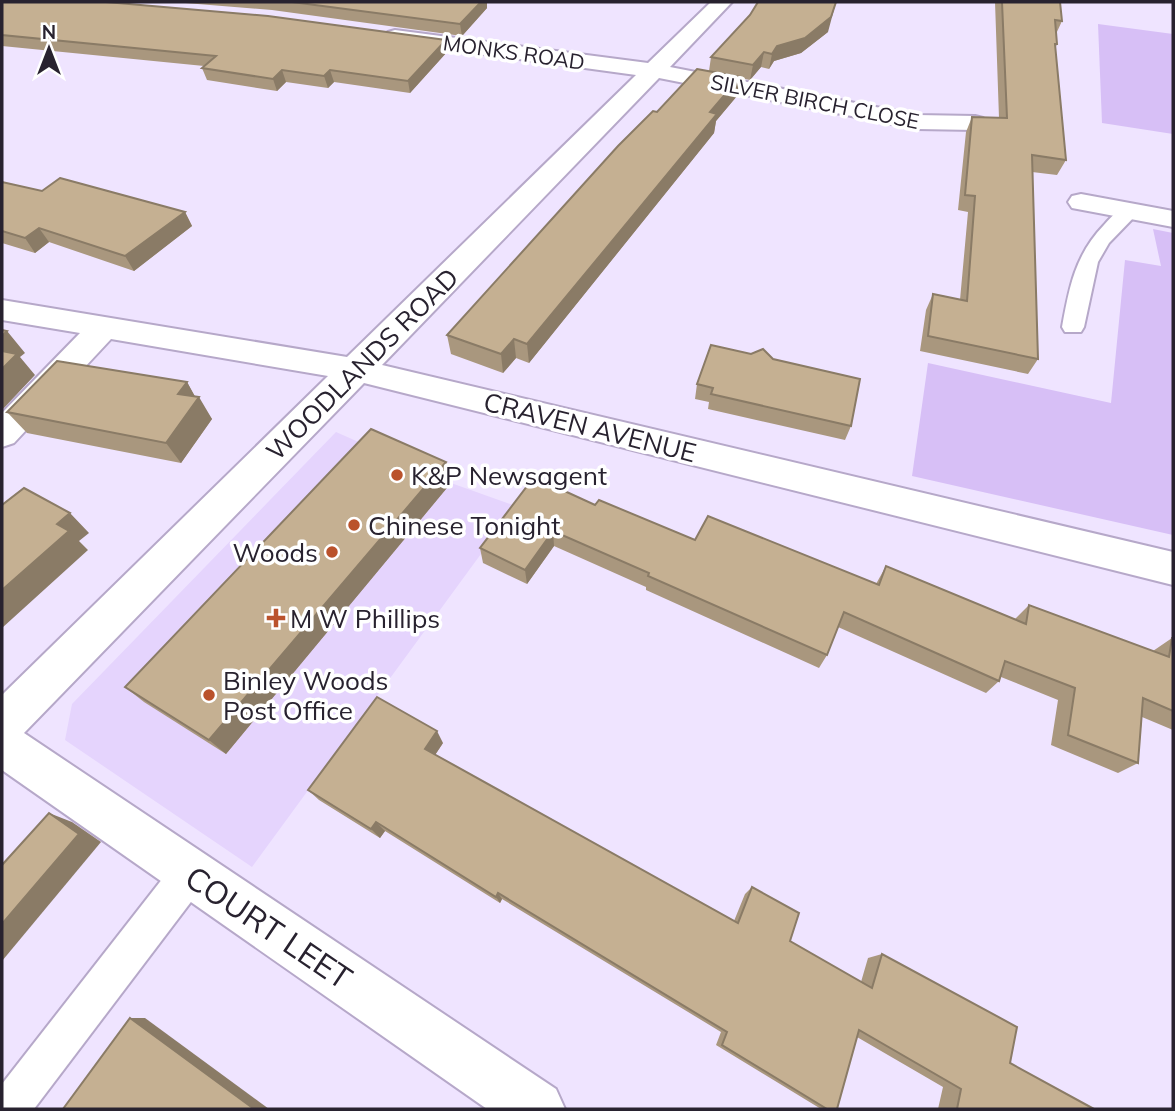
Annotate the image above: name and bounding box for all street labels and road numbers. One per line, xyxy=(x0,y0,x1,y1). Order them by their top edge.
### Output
street label: MONKS ROAD xyxy=(442,29,586,75)
street label: SILVER BIRCH CLOSE xyxy=(709,68,921,134)
street label: WOODLANDS ROAD xyxy=(259,261,465,467)
street label: CRAVEN AVENUE xyxy=(480,385,700,469)
street label: COURT LEET xyxy=(178,857,360,997)

